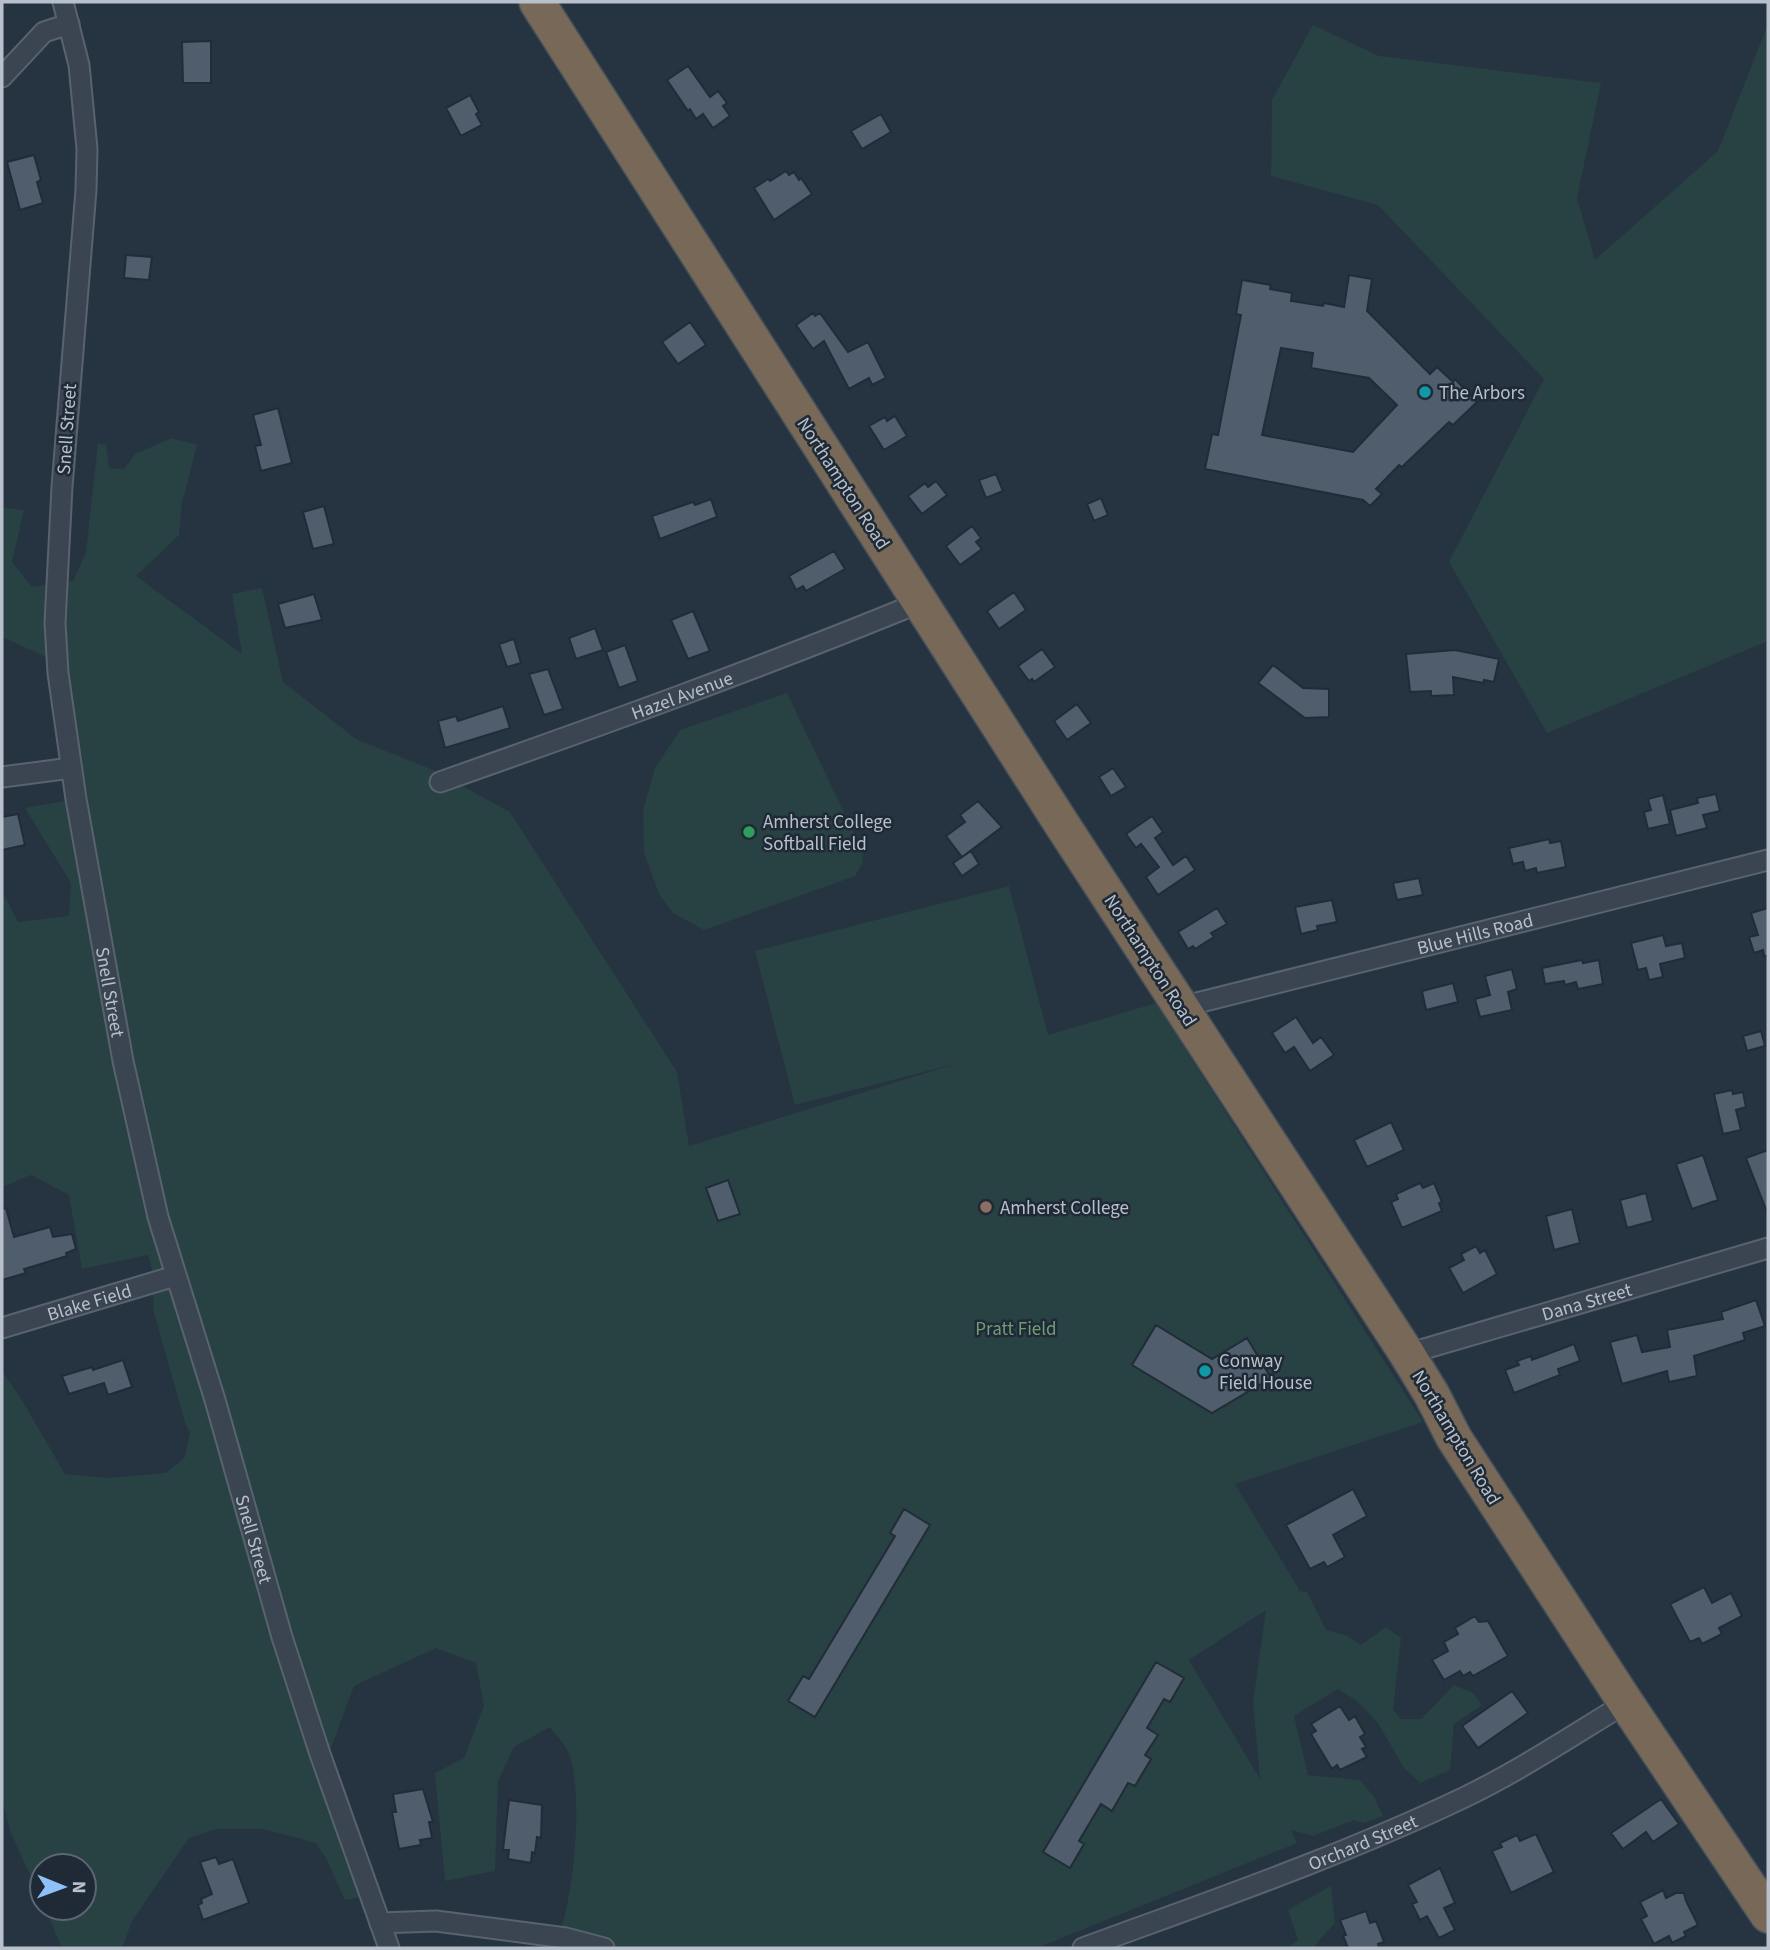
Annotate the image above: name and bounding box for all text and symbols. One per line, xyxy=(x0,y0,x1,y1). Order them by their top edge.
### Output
place label: The Arbors xyxy=(1439,380,1525,407)
street label: Snell Street xyxy=(51,382,84,475)
marker: The Arbors xyxy=(1417,384,1433,400)
street label: Northampton Road xyxy=(790,412,896,555)
street label: Hazel Avenue xyxy=(628,665,737,728)
place label: Amherst College Softball Field xyxy=(763,809,892,858)
marker: Amherst College Softball Field xyxy=(741,824,757,840)
street label: Northampton Road xyxy=(1097,889,1203,1032)
street label: Blue Hills Road xyxy=(1414,907,1536,962)
street label: Snell Street xyxy=(88,945,131,1040)
place label: Amherst College xyxy=(1000,1195,1129,1222)
marker: Amherst College xyxy=(978,1199,994,1215)
street label: Dana Street xyxy=(1539,1277,1636,1329)
street label: Blake Field xyxy=(44,1278,135,1329)
park label: Pratt Field xyxy=(975,1316,1057,1343)
place label: Conway Field House xyxy=(1219,1348,1312,1397)
marker: Conway Field House xyxy=(1197,1363,1213,1379)
street label: Northampton Road xyxy=(1405,1365,1507,1510)
street label: Snell Street xyxy=(227,1492,278,1587)
street label: Orchard Street xyxy=(1305,1808,1423,1878)
north arrow xyxy=(28,1852,98,1922)
text: N xyxy=(65,1881,92,1894)

